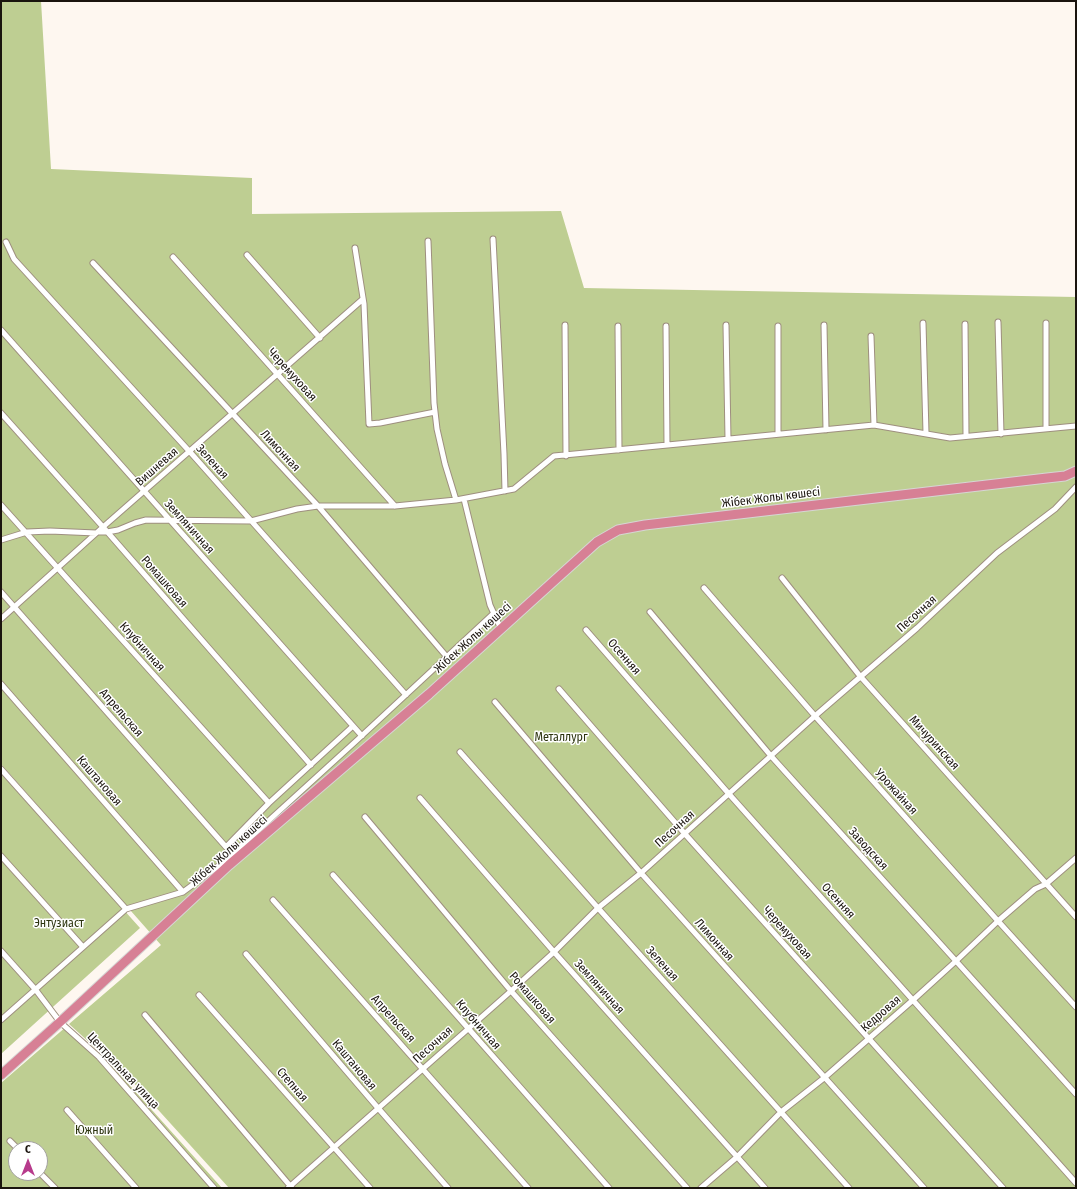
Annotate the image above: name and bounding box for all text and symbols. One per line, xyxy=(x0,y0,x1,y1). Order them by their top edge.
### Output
street label: Черемуховая xyxy=(264,345,320,405)
street label: Лимонная xyxy=(257,427,303,475)
street label: Зеленая xyxy=(193,442,231,482)
street label: Вишневая xyxy=(133,445,181,489)
street label: Жібек Жолы көшесі xyxy=(721,485,821,511)
street label: Земляничная xyxy=(161,497,217,557)
street label: Ромашковая xyxy=(138,553,190,611)
street label: Песочная xyxy=(894,592,940,636)
street label: Жібек Жолы көшесі xyxy=(431,600,515,676)
street label: Клубничная xyxy=(116,619,168,675)
street label: Осенняя xyxy=(604,636,644,678)
street label: Апрельская xyxy=(96,686,146,740)
street label: Мичуринская xyxy=(906,713,962,773)
park label: Металлург xyxy=(534,731,588,745)
street label: Каштановая xyxy=(73,753,125,809)
street label: Урожайная xyxy=(872,766,920,818)
street label: Песочная xyxy=(652,807,698,851)
street label: Жібек Жолы көшесі xyxy=(187,813,271,889)
street label: Заводская xyxy=(845,825,891,873)
street label: Осенняя xyxy=(818,880,858,922)
street label: Черемуховая xyxy=(759,903,815,963)
street label: Лимонная xyxy=(691,916,737,964)
park label: Энтузиаст xyxy=(34,917,84,931)
street label: Зеленая xyxy=(643,944,681,984)
street label: Земляничная xyxy=(571,957,627,1017)
street label: Ромашковая xyxy=(506,969,558,1027)
street label: Апрельская xyxy=(368,992,418,1046)
street label: Кедровая xyxy=(858,993,904,1035)
street label: Клубничная xyxy=(453,997,503,1053)
street label: Песочная xyxy=(410,1023,456,1067)
street label: Центральная улица xyxy=(84,1030,162,1112)
street label: Каштановая xyxy=(329,1037,379,1093)
street label: Степная xyxy=(273,1065,311,1105)
park label: Южный xyxy=(75,1124,113,1138)
north arrow xyxy=(8,1141,48,1181)
text: С xyxy=(25,1143,31,1156)

